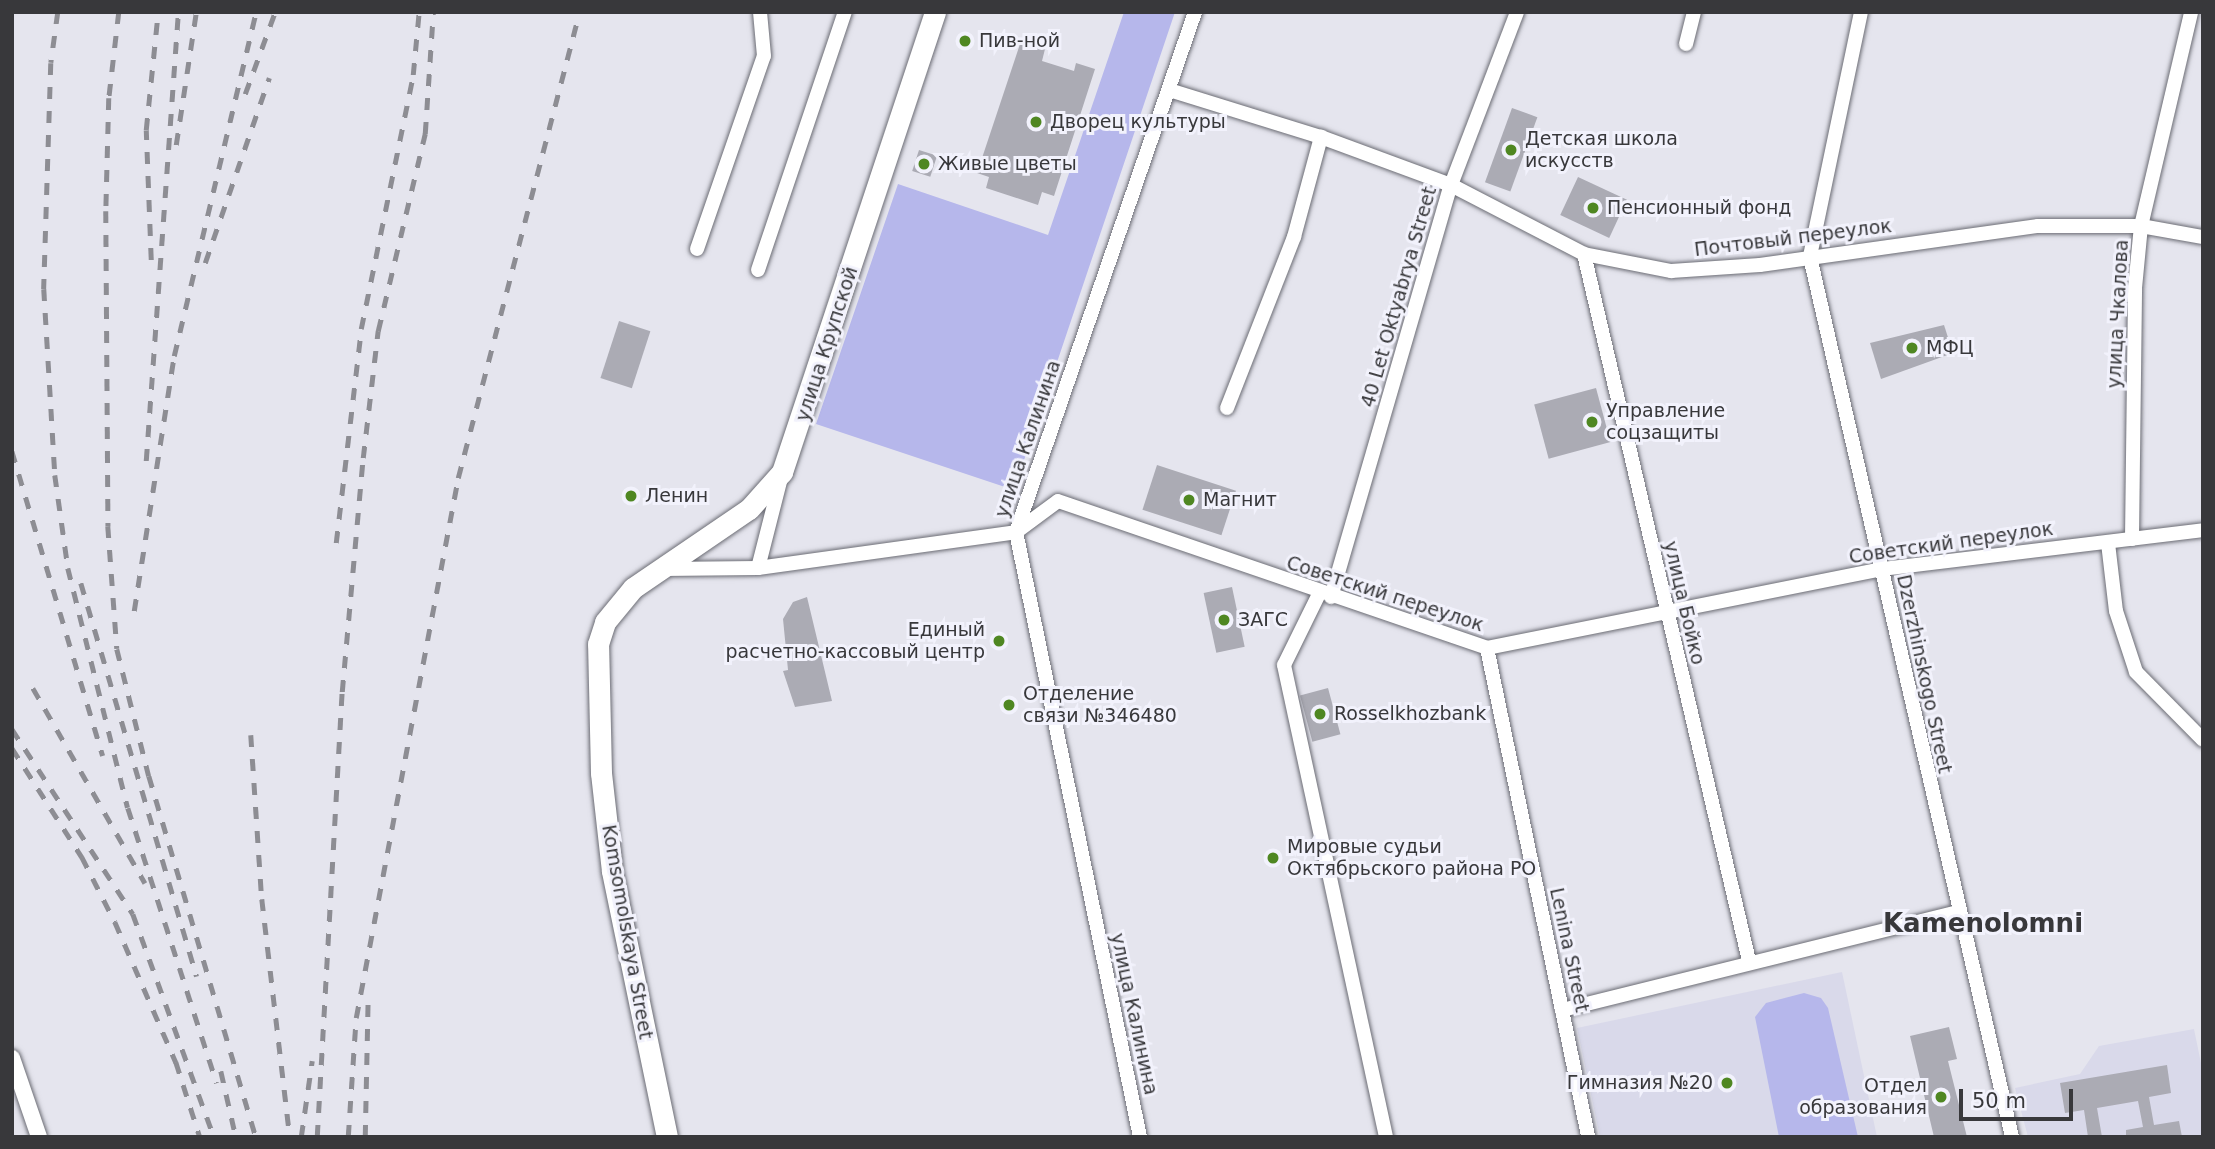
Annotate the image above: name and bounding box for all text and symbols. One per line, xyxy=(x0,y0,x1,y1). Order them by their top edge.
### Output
place label: Пив-ной xyxy=(979,30,1060,52)
marker: Пив-ной xyxy=(957,33,973,49)
place label: Дворец культуры xyxy=(1050,111,1226,133)
marker: Дворец культуры xyxy=(1028,114,1044,130)
place label: Детская школа искусств xyxy=(1525,128,1678,172)
marker: Детская школа искусств xyxy=(1503,142,1519,158)
place label: Живые цветы xyxy=(938,153,1077,175)
marker: Живые цветы xyxy=(916,156,932,172)
street label: 40 Let Oktyabrya Street xyxy=(1357,184,1441,410)
place label: Пенсионный фонд xyxy=(1607,197,1791,219)
marker: Пенсионный фонд xyxy=(1585,200,1601,216)
street label: Почтовый переулок xyxy=(1693,215,1893,261)
street label: улица Чкалова xyxy=(2103,239,2133,389)
street label: улица Крупской xyxy=(791,264,863,424)
place label: МФЦ xyxy=(1926,337,1974,359)
marker: МФЦ xyxy=(1904,340,1920,356)
street label: улица Калинина xyxy=(990,357,1066,521)
place label: Управление соцзащиты xyxy=(1606,400,1725,444)
marker: Управление соцзащиты xyxy=(1584,414,1600,430)
place label: Ленин xyxy=(645,485,708,507)
marker: Ленин xyxy=(623,488,639,504)
place label: Магнит xyxy=(1203,489,1277,511)
marker: Магнит xyxy=(1181,492,1197,508)
street label: Советский переулок xyxy=(1847,517,2055,569)
street label: улица Бойко xyxy=(1659,539,1709,667)
street label: Советский переулок xyxy=(1284,551,1486,637)
street label: Dzerzhinskogo Street xyxy=(1892,572,1956,776)
place label: ЗАГС xyxy=(1238,609,1288,631)
marker: ЗАГС xyxy=(1216,612,1232,628)
place label: Единый расчетно-кассовый центр xyxy=(726,619,985,663)
marker: Единый расчетно-кассовый центр xyxy=(991,633,1007,649)
place label: Отделение связи №346480 xyxy=(1023,683,1177,727)
marker: Отделение связи №346480 xyxy=(1001,697,1017,713)
place label: Rosselkhozbank xyxy=(1334,703,1486,725)
marker: Rosselkhozbank xyxy=(1312,706,1328,722)
street label: Komsomolskaya Street xyxy=(597,823,657,1041)
place label: Мировые судьи Октябрьского района РО xyxy=(1287,836,1536,880)
marker: Мировые судьи Октябрьского района РО xyxy=(1265,850,1281,866)
street label: Lenina Street xyxy=(1545,886,1593,1014)
district label: Kamenolomni xyxy=(1883,908,2083,940)
street label: улица Калинина xyxy=(1106,931,1162,1097)
place label: Гимназия №20 xyxy=(1567,1072,1713,1094)
marker: Гимназия №20 xyxy=(1719,1075,1735,1091)
place label: Отдел образования xyxy=(1799,1075,1927,1119)
scale bar xyxy=(1963,1076,2077,1120)
marker: Отдел образования xyxy=(1933,1089,1949,1105)
text: 50 m xyxy=(1972,1089,2026,1113)

